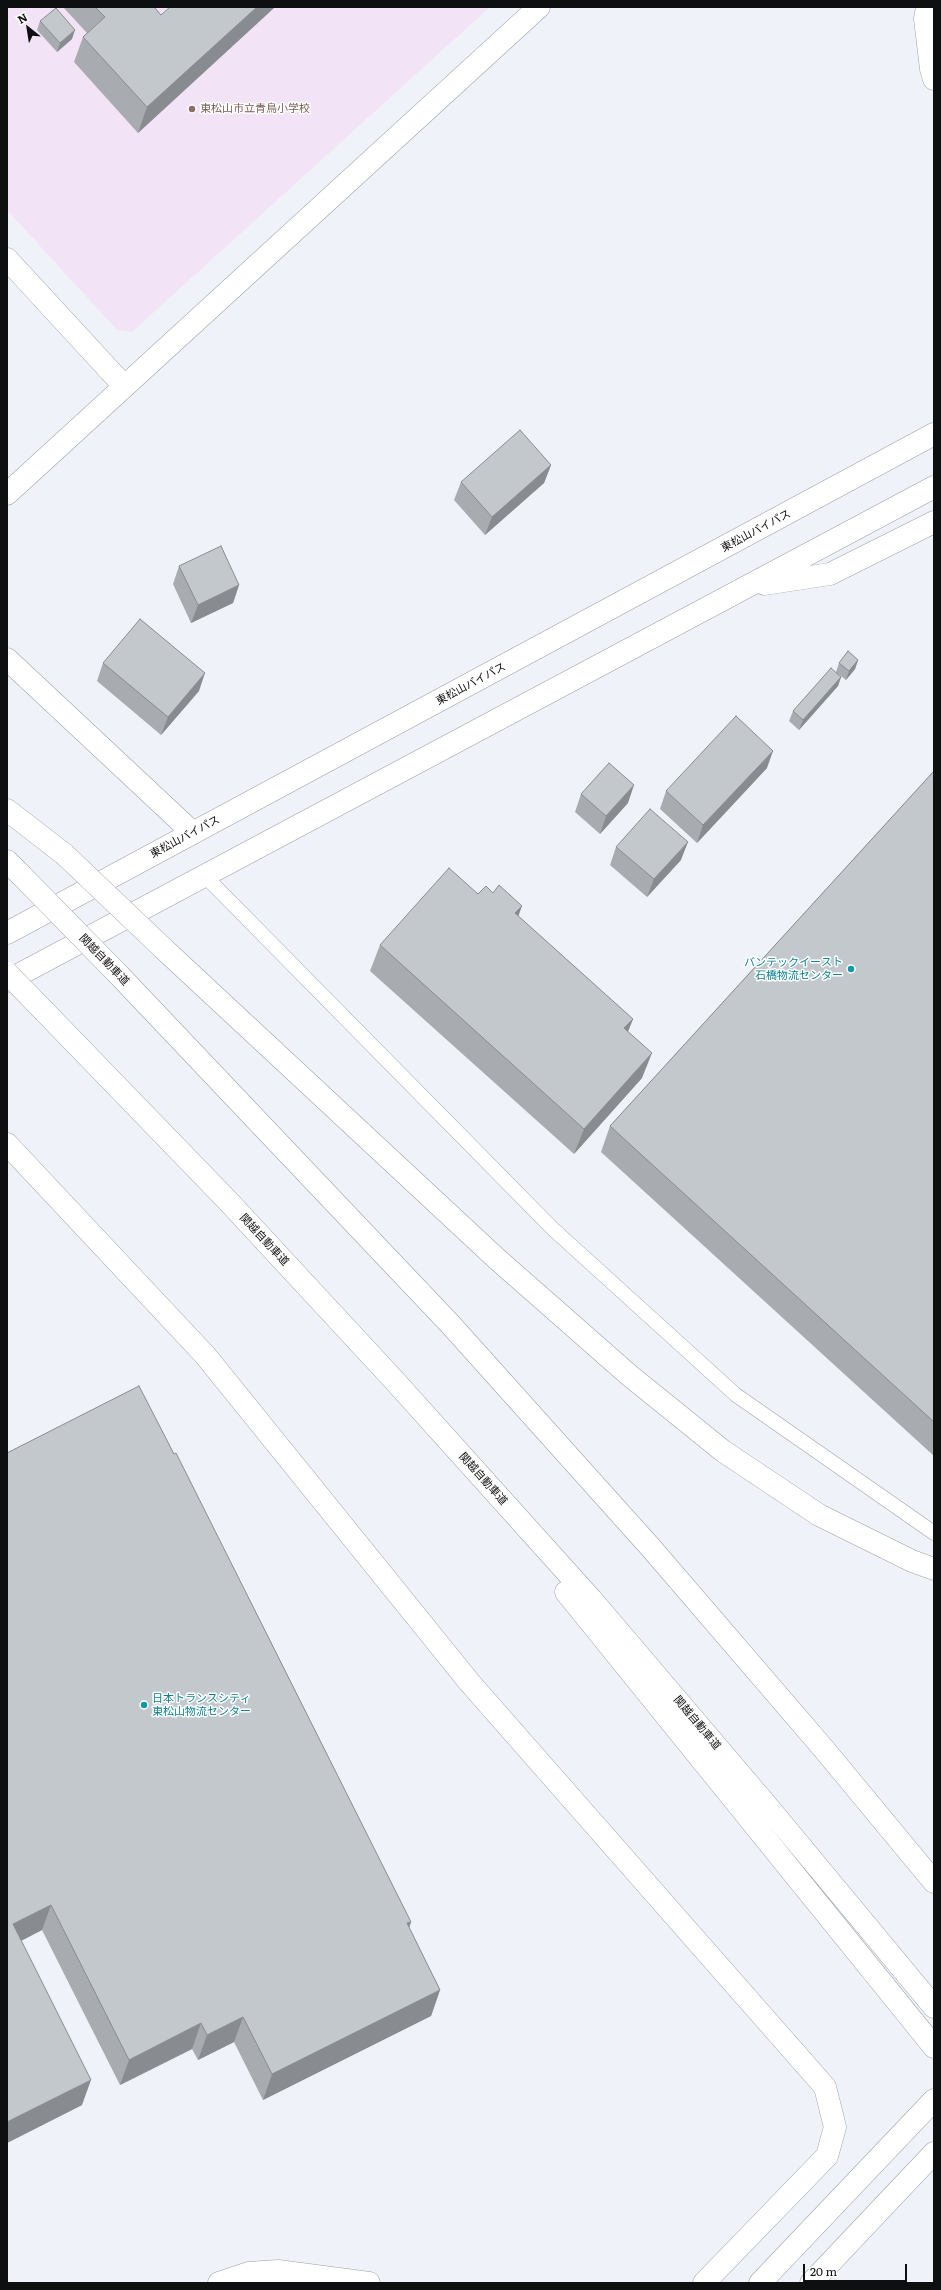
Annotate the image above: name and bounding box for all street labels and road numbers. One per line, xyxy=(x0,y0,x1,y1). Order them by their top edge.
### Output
street label: 東松山バイパス xyxy=(719,507,793,555)
street label: 東松山バイパス xyxy=(434,660,508,708)
street label: 東松山バイパス xyxy=(148,813,222,861)
street label: 関越自動車道 xyxy=(76,932,132,988)
street label: 関越自動車道 xyxy=(237,1211,291,1269)
street label: 関越自動車道 xyxy=(456,1450,510,1508)
street label: 関越自動車道 xyxy=(671,1693,723,1753)

